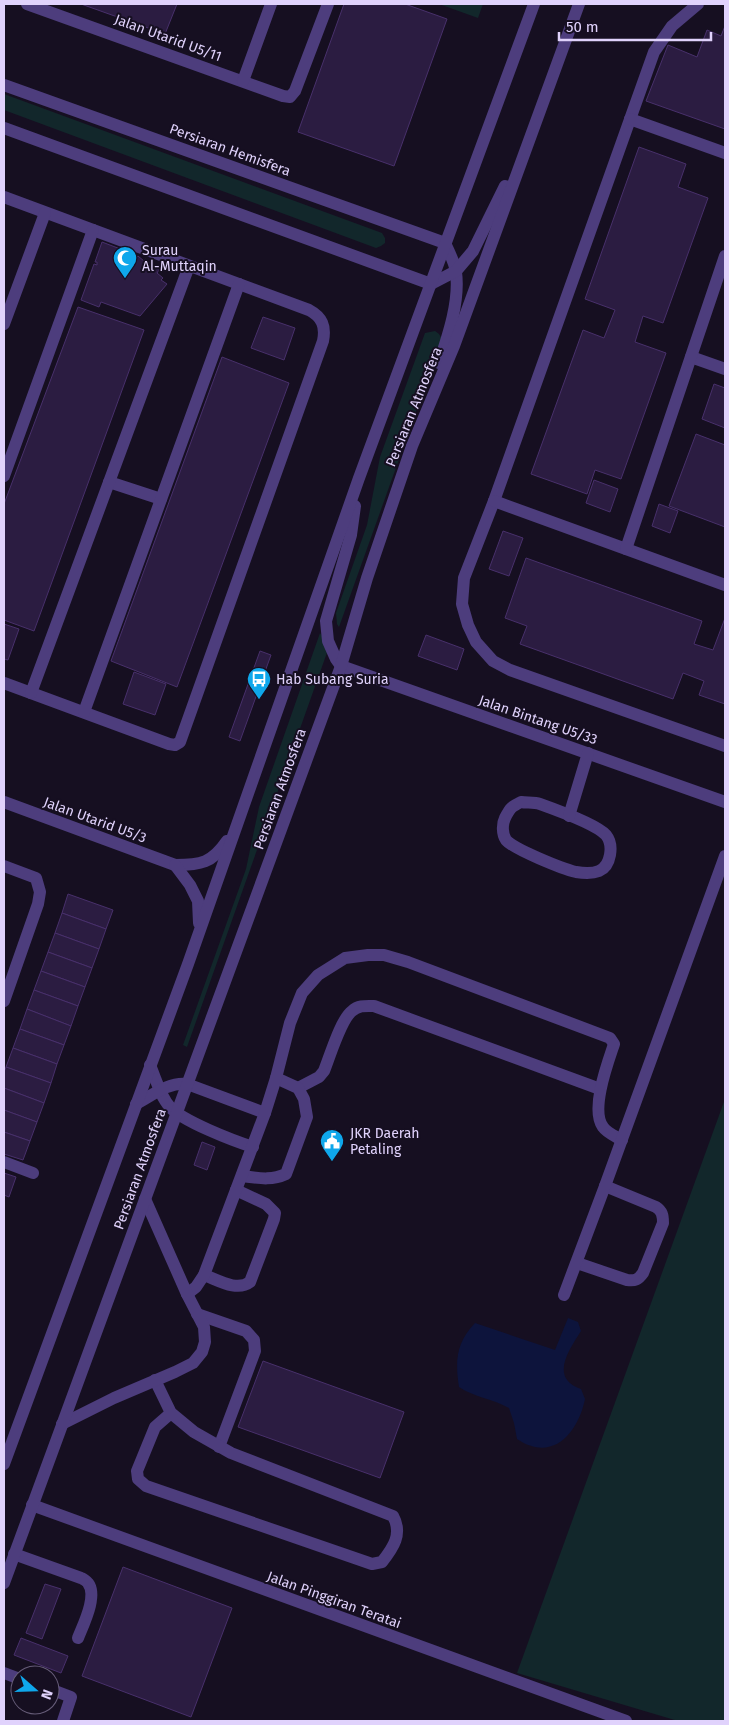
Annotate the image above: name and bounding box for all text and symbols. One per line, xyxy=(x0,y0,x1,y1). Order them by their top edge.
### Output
scale bar xyxy=(559,10,712,42)
street label: Jalan Utarid U5/11 xyxy=(112,11,224,65)
text: 50 m xyxy=(566,18,599,36)
street label: Persiaran Hemisfera xyxy=(167,120,293,180)
place label: Surau Al-Muttaqin xyxy=(142,242,217,275)
mosque icon: Surau Al-Muttaqin xyxy=(112,245,138,279)
street label: Persiaran Atmosfera xyxy=(382,345,446,469)
bus stop icon: Hab Subang Suria xyxy=(246,666,272,700)
place label: Hab Subang Suria xyxy=(276,671,389,688)
street label: Jalan Bintang U5/33 xyxy=(476,692,600,748)
street label: Persiaran Atmosfera xyxy=(250,726,310,852)
street label: Jalan Utarid U5/3 xyxy=(41,793,149,847)
street label: Persiaran Atmosfera xyxy=(110,1106,170,1232)
place label: JKR Daerah Petaling xyxy=(350,1125,420,1158)
public building icon: JKR Daerah Petaling xyxy=(319,1128,345,1162)
street label: Jalan Pinggiran Teratai xyxy=(265,1568,403,1632)
north arrow xyxy=(10,1665,60,1715)
text: N xyxy=(37,1687,56,1702)

